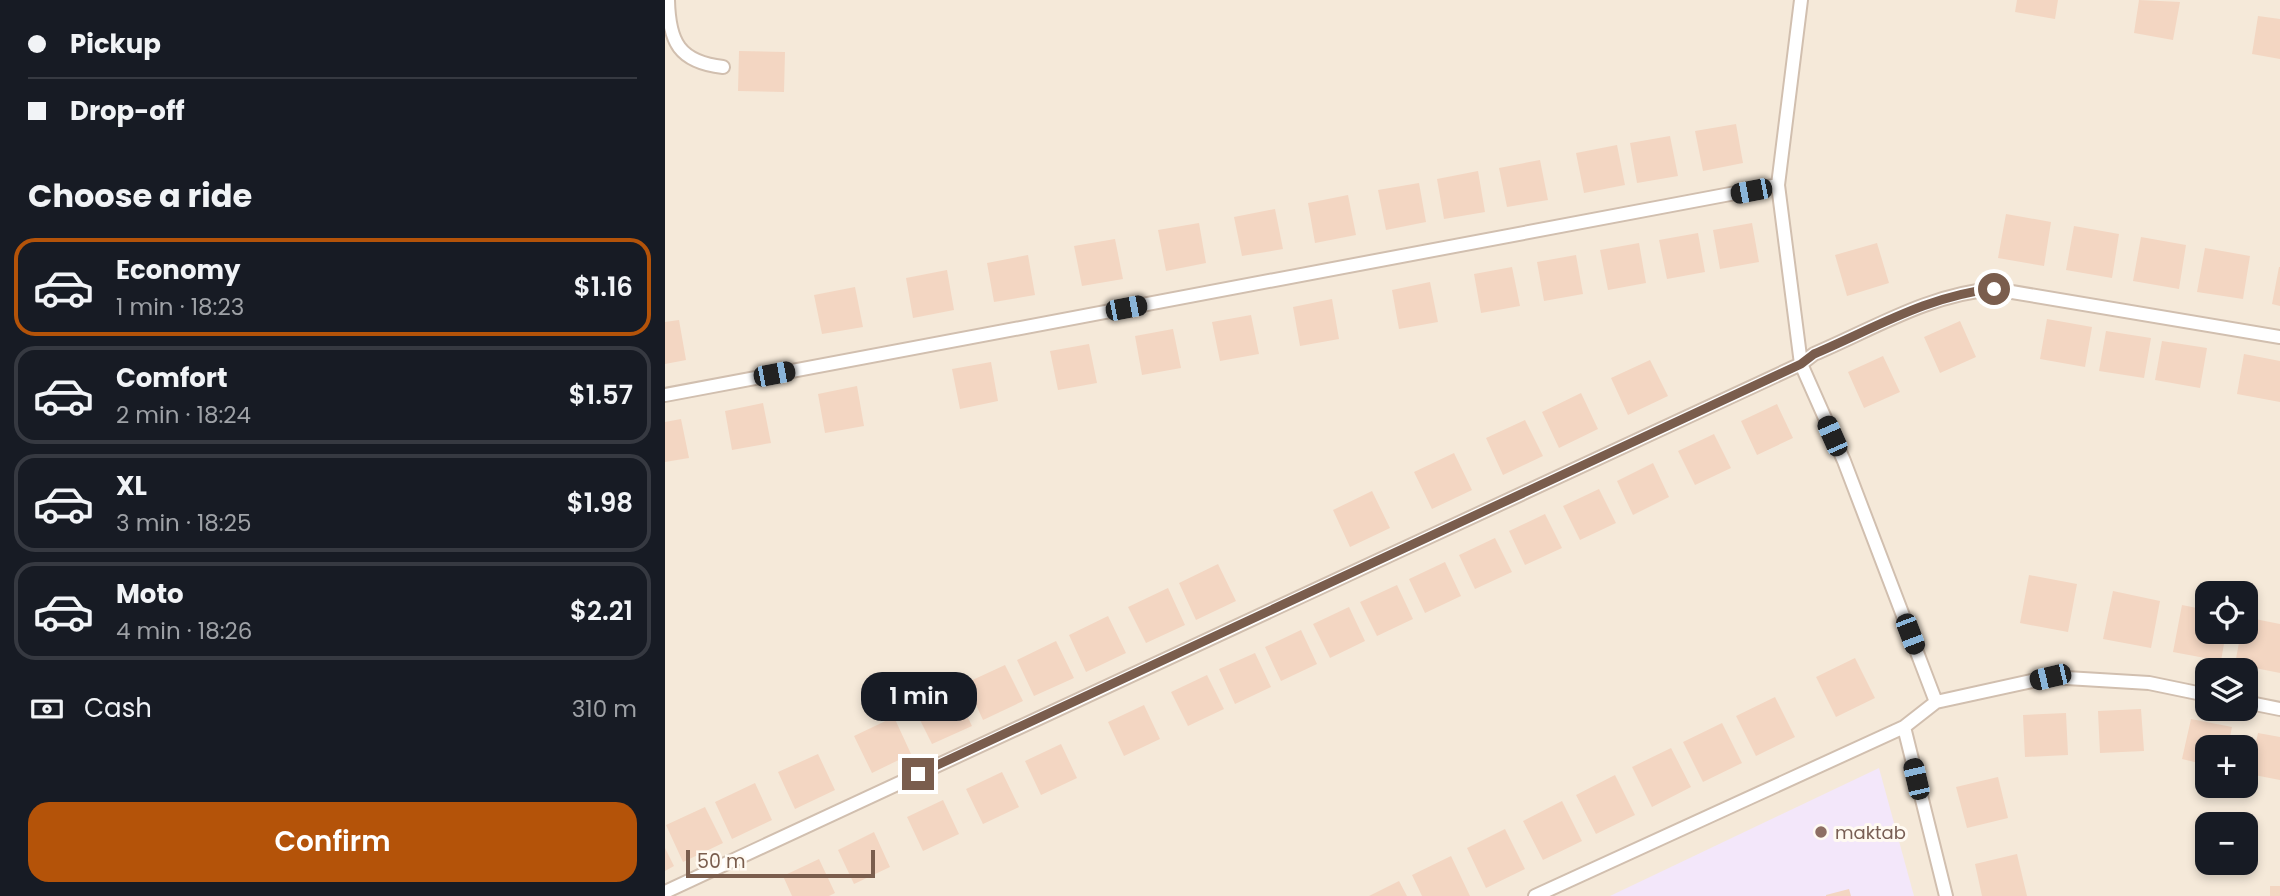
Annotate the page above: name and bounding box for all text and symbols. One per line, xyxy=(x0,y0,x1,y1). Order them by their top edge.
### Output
text: Pickup xyxy=(70,26,161,62)
text: Drop-off xyxy=(70,93,185,129)
text: Choose a ride xyxy=(28,173,252,218)
car xyxy=(1729,177,1774,205)
text: Economy xyxy=(116,252,240,288)
icon: car xyxy=(32,256,95,319)
text: $1.16 xyxy=(574,269,633,305)
route start xyxy=(1978,273,2010,305)
text: 1 min · 18:23 xyxy=(116,291,244,323)
car xyxy=(1104,294,1149,322)
text: Comfort xyxy=(116,360,228,396)
car xyxy=(752,360,797,388)
icon: car xyxy=(32,364,95,427)
text: $1.57 xyxy=(569,377,633,413)
text: 2 min · 18:24 xyxy=(116,399,251,431)
car xyxy=(1814,413,1851,459)
text: XL xyxy=(116,468,147,504)
icon: car xyxy=(32,472,95,535)
text: $1.98 xyxy=(567,485,633,521)
text: 3 min · 18:25 xyxy=(116,507,251,539)
text: Moto xyxy=(116,576,184,612)
icon: car xyxy=(32,580,95,643)
map controls xyxy=(2195,581,2258,875)
button: locate xyxy=(2195,581,2258,644)
text: $2.21 xyxy=(570,593,633,629)
car xyxy=(1893,611,1928,657)
text: 4 min · 18:26 xyxy=(116,615,252,647)
button: layers xyxy=(2195,658,2258,721)
car xyxy=(2028,662,2073,692)
callout: 1 min xyxy=(860,672,976,722)
text: 1 min xyxy=(889,680,949,712)
icon: cash xyxy=(28,690,66,728)
text: Cash xyxy=(84,690,152,726)
text: 310 m xyxy=(572,693,637,725)
button: + xyxy=(2195,735,2258,798)
car xyxy=(1902,756,1931,802)
route end xyxy=(902,758,934,790)
button: Confirm xyxy=(28,802,637,882)
button: − xyxy=(2195,812,2258,875)
place label: maktab xyxy=(1835,820,1906,845)
marker: maktab xyxy=(1813,824,1829,840)
scale bar xyxy=(686,847,875,879)
text: 50 m xyxy=(697,848,746,875)

